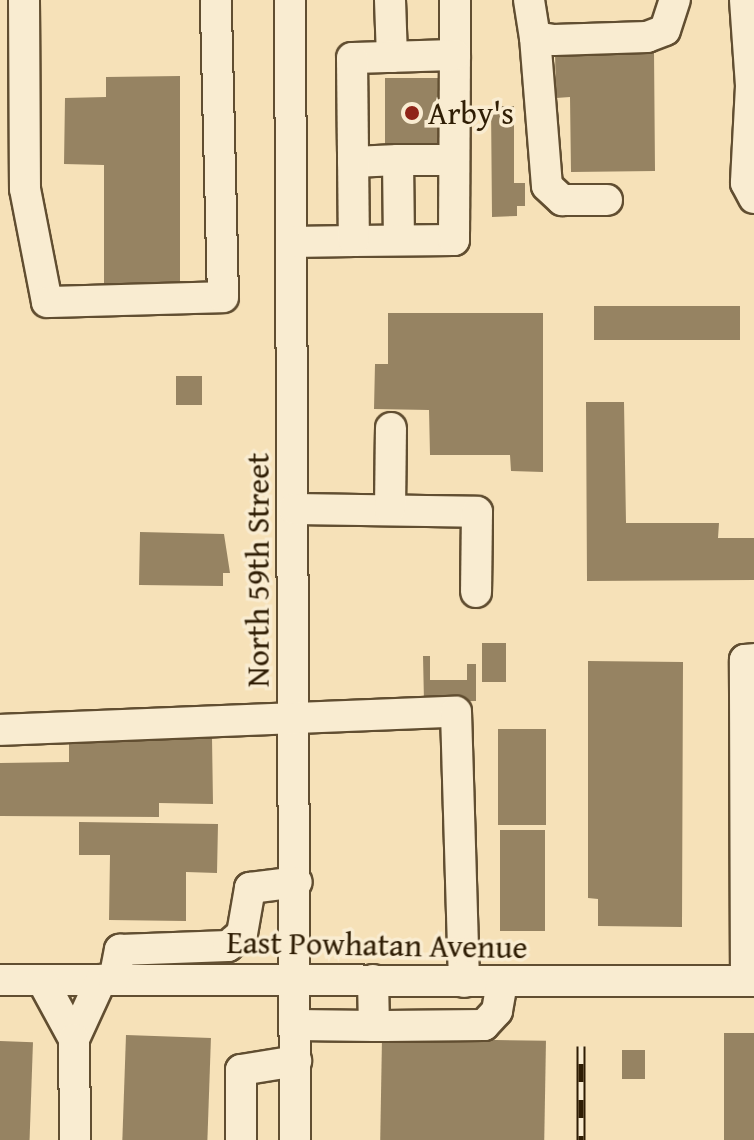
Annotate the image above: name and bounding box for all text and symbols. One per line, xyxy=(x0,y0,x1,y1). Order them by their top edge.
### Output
place label: Arby's xyxy=(428,94,514,132)
marker: Arby's xyxy=(403,104,421,122)
street label: North 59th Street xyxy=(239,453,277,687)
street label: East Powhatan Avenue xyxy=(226,923,528,967)

